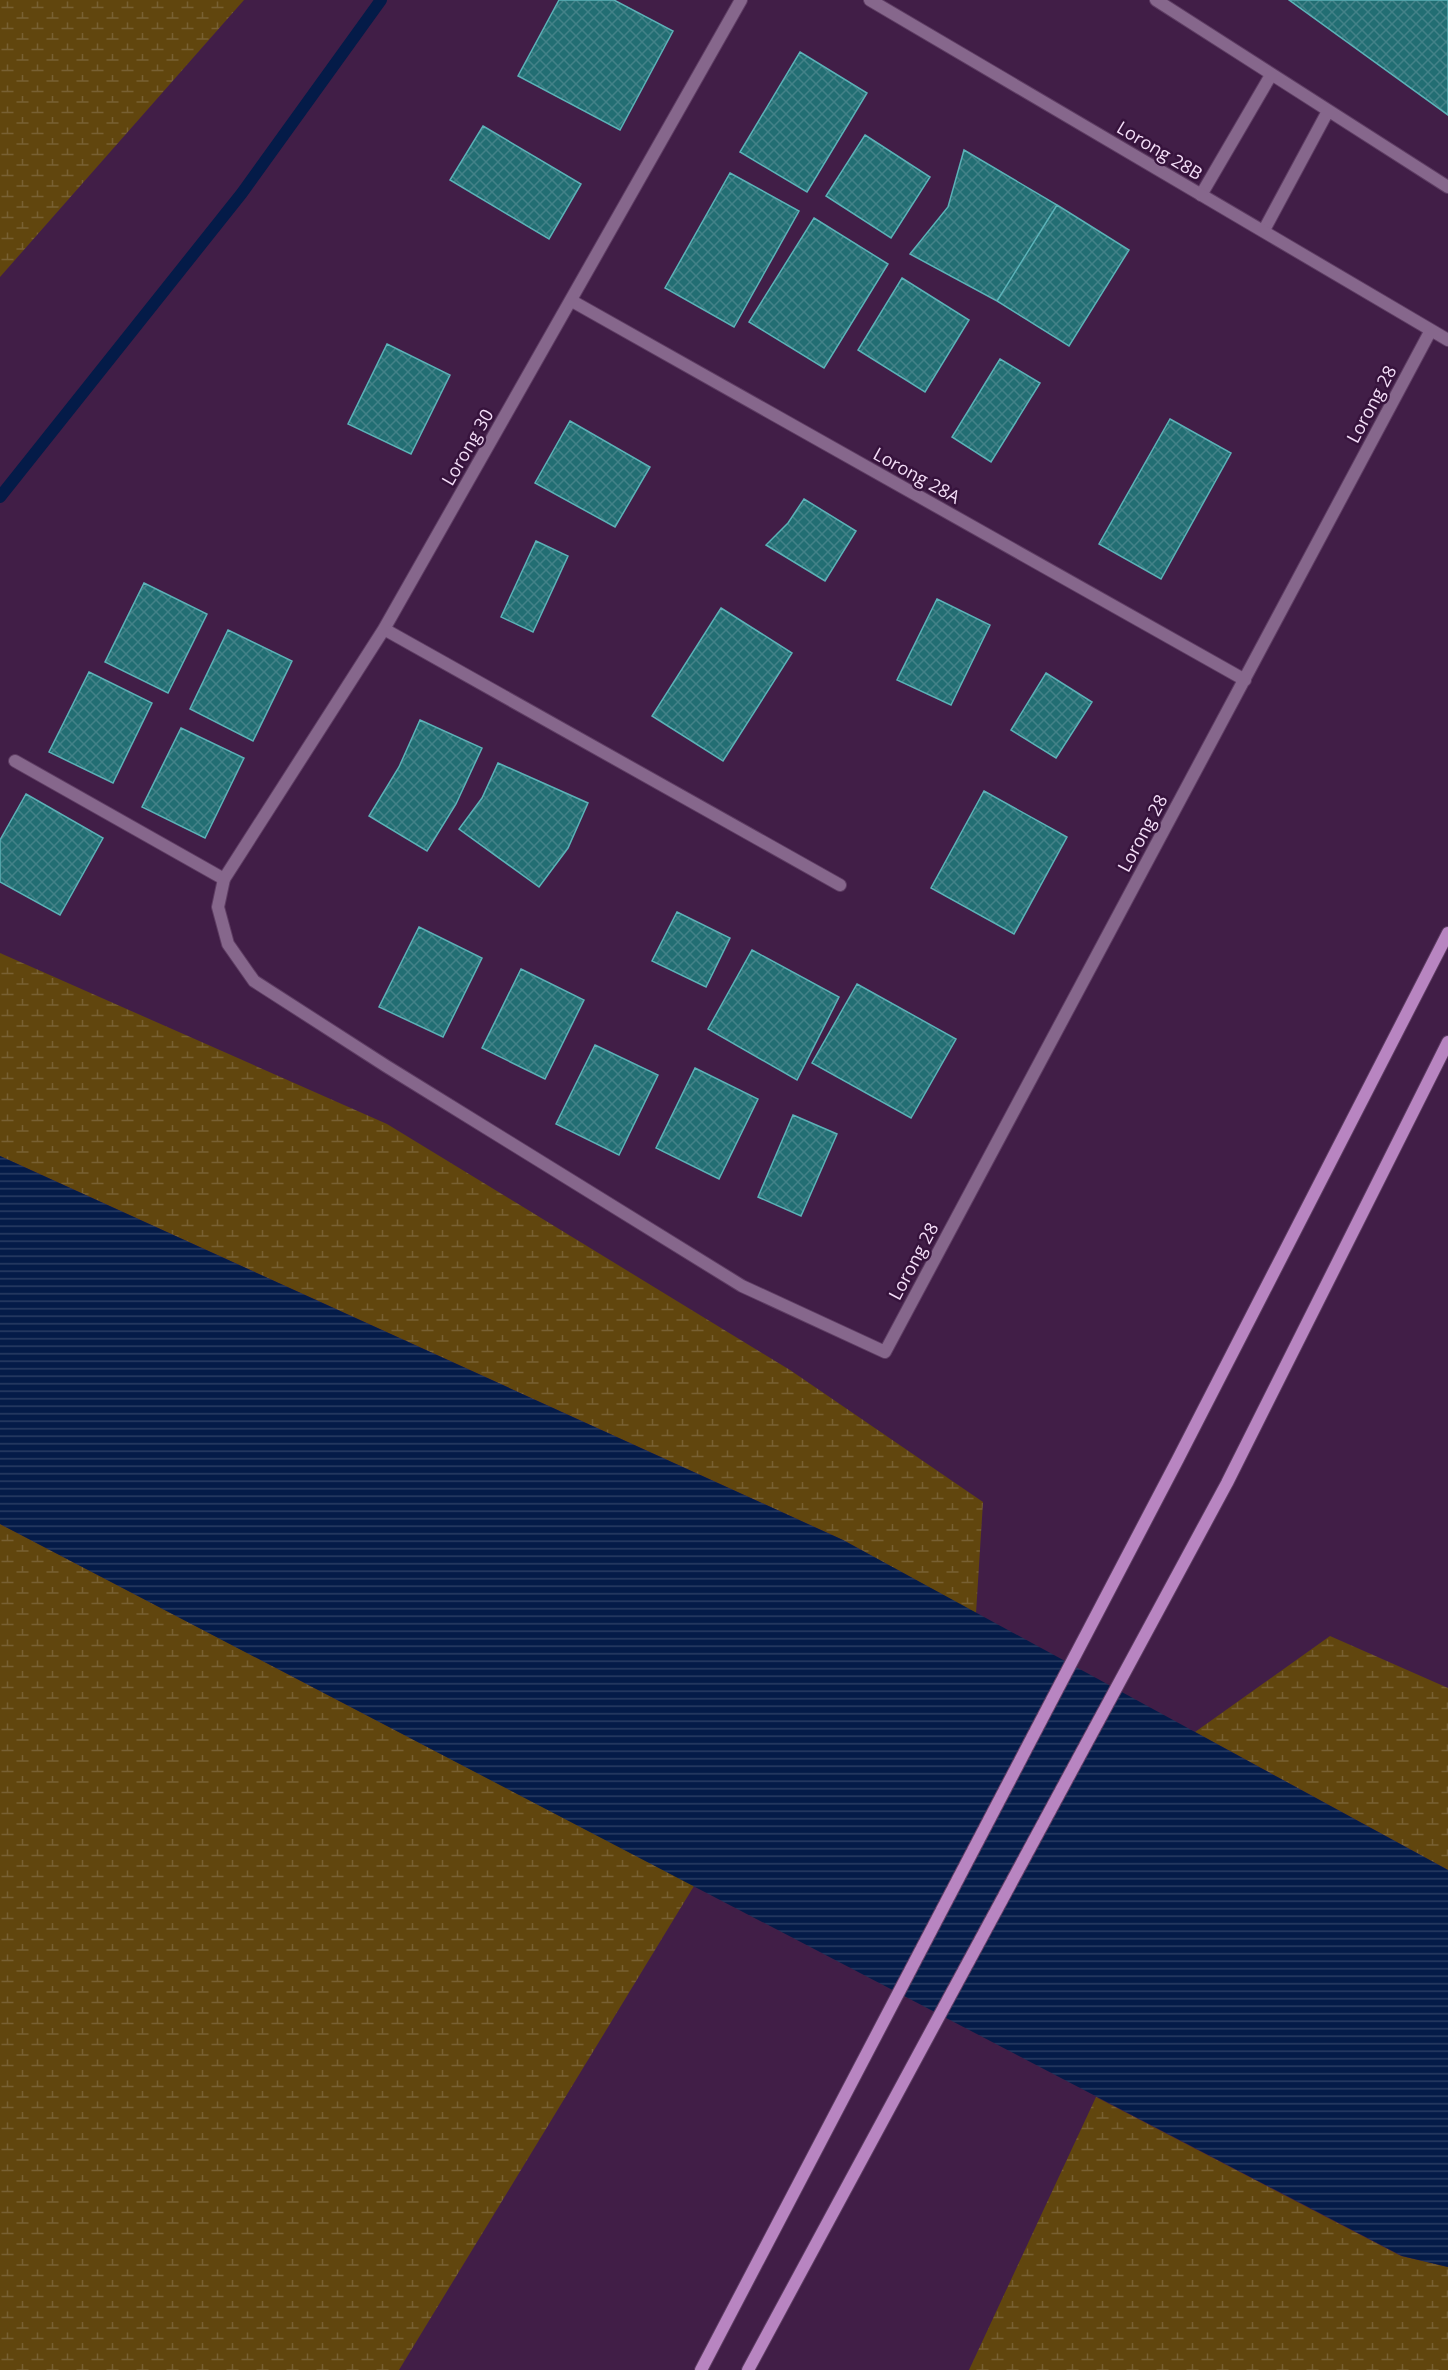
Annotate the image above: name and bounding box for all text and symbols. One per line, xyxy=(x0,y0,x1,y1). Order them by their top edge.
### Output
street label: Lorong 28B xyxy=(1113,115,1207,185)
street label: Lorong 28 xyxy=(1341,361,1401,447)
street label: Lorong 30 xyxy=(435,404,499,490)
street label: Lorong 28A xyxy=(869,441,965,509)
street label: Lorong 28 xyxy=(1112,790,1172,876)
street label: Lorong 28 xyxy=(883,1218,943,1304)

